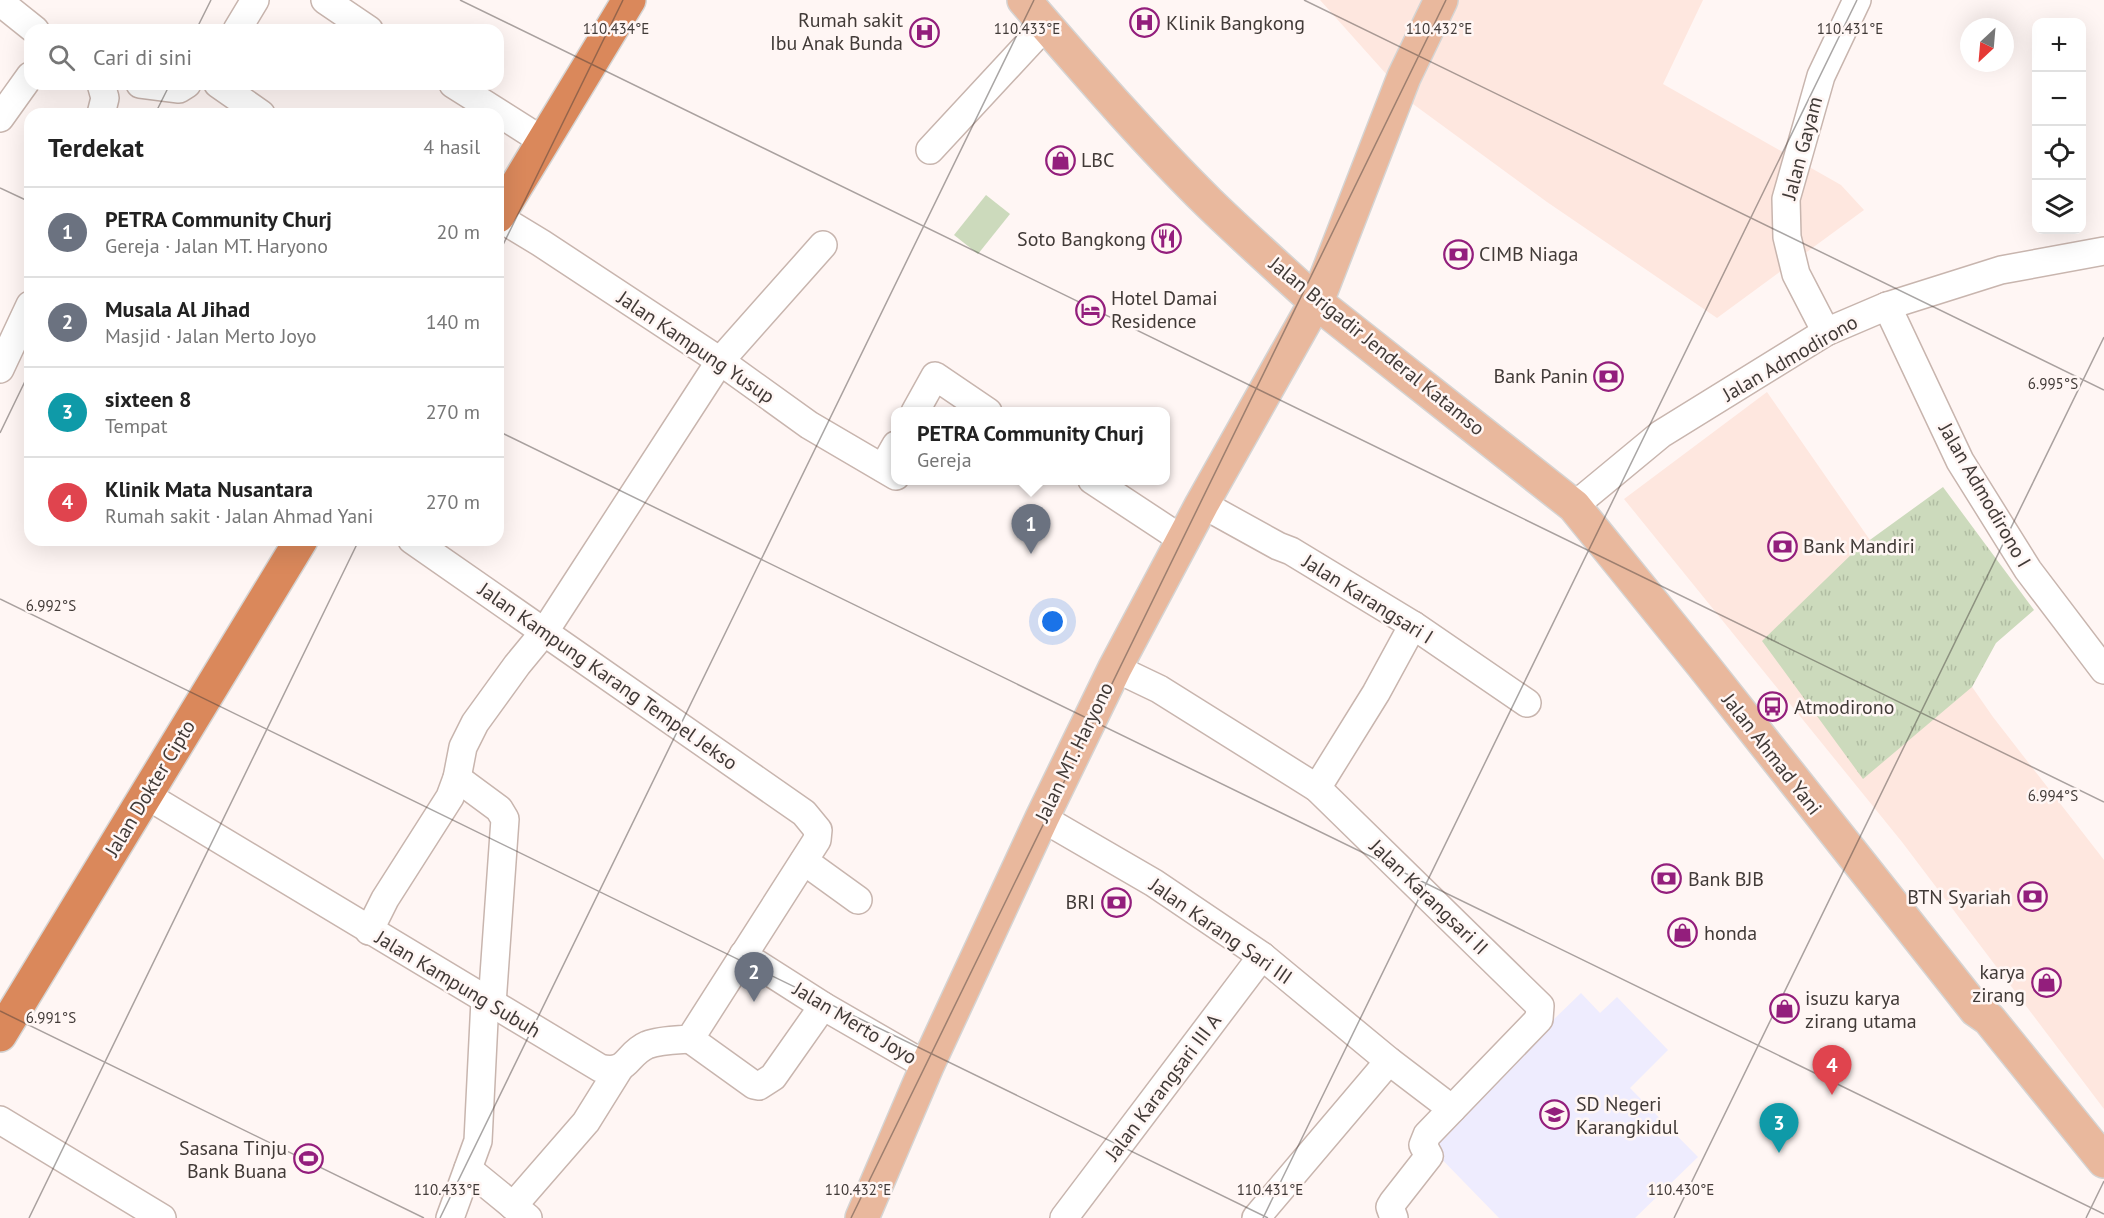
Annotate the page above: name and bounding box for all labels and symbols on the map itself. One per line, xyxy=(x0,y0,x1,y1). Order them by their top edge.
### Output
place label: Rumah sakit Ibu Anak Bunda xyxy=(770,7,903,56)
hospital icon: Klinik Bangkong xyxy=(1129,7,1161,39)
place label: Klinik Bangkong xyxy=(1166,10,1305,36)
hospital icon: Rumah sakit Ibu Anak Bunda xyxy=(908,16,940,48)
north arrow xyxy=(1960,18,2014,72)
text: 110.434°E xyxy=(583,19,649,38)
text: 110.433°E xyxy=(994,19,1060,38)
text: 110.432°E xyxy=(1406,19,1472,38)
text: 110.431°E xyxy=(1817,19,1883,38)
street label: Jalan Gayam xyxy=(1776,94,1828,203)
shop icon: LBC xyxy=(1044,144,1076,176)
place label: LBC xyxy=(1081,147,1114,173)
restaurant icon: Soto Bangkong xyxy=(1151,223,1183,255)
place label: Soto Bangkong xyxy=(1017,226,1146,252)
bank icon: CIMB Niaga xyxy=(1442,238,1474,270)
place label: CIMB Niaga xyxy=(1479,241,1578,267)
street label: Jalan Brigadir Jenderal Katamso xyxy=(1263,250,1490,441)
street label: Jalan Kampung Yusup xyxy=(612,284,780,409)
place label: Hotel Damai Residence xyxy=(1111,285,1218,334)
hotel icon: Hotel Damai Residence xyxy=(1074,294,1106,326)
street label: Jalan Admodirono xyxy=(1717,309,1862,408)
bank icon: Bank Panin xyxy=(1593,360,1625,392)
place label: Bank Panin xyxy=(1494,363,1588,389)
text: 6.995°S xyxy=(2028,374,2078,393)
street label: Jalan Admodirono I xyxy=(1932,417,2037,572)
pin: 1 xyxy=(1012,504,1050,554)
bank icon: Bank Mandiri xyxy=(1766,530,1798,562)
place label: Bank Mandiri xyxy=(1803,533,1915,559)
street label: Jalan Karangsari I xyxy=(1297,548,1438,650)
street label: Jalan Kampung Karang Tempel Jekso xyxy=(472,576,743,776)
text: 6.992°S xyxy=(26,596,76,615)
your location xyxy=(1038,607,1067,636)
street label: Jalan MT. Haryono xyxy=(1028,678,1119,827)
street label: Jalan Ahmad Yani xyxy=(1716,687,1828,820)
bus stop icon: Atmodirono xyxy=(1757,691,1789,723)
place label: Atmodirono xyxy=(1794,694,1894,720)
street label: Jalan Dokter Cipto xyxy=(98,715,201,862)
text: 6.994°S xyxy=(2028,786,2078,805)
street label: Jalan Karangsari II xyxy=(1363,833,1494,960)
bank icon: Bank BJB xyxy=(1651,863,1683,895)
place label: Bank BJB xyxy=(1688,866,1764,892)
street label: Jalan Karang Sari III xyxy=(1144,871,1298,990)
bank icon: BTN Syariah xyxy=(2016,881,2048,913)
place label: BTN Syariah xyxy=(1907,884,2011,910)
bank icon: BRI xyxy=(1100,886,1132,918)
place label: BRI xyxy=(1066,889,1095,915)
shop icon: honda xyxy=(1667,917,1699,949)
place label: honda xyxy=(1704,920,1757,946)
street label: Jalan Kampung Subuh xyxy=(370,924,545,1044)
pin: 2 xyxy=(734,952,774,1002)
place label: karya zirang xyxy=(1972,959,2025,1008)
shop icon: karya zirang xyxy=(2030,967,2062,999)
street label: Jalan Merto Joyo xyxy=(787,975,922,1070)
place label: isuzu karya zirang utama xyxy=(1805,985,1917,1034)
shop icon: isuzu karya zirang utama xyxy=(1768,993,1800,1025)
text: 6.991°S xyxy=(26,1008,76,1027)
street label: Jalan Karangsari III A xyxy=(1099,1008,1227,1166)
pin: 4 xyxy=(1812,1046,1852,1095)
place label: SD Negeri Karangkidul xyxy=(1576,1091,1678,1140)
school or university icon: SD Negeri Karangkidul xyxy=(1539,1099,1571,1131)
pin: 3 xyxy=(1760,1104,1798,1153)
place label: Sasana Tinju Bank Buana xyxy=(179,1135,287,1184)
sports icon: Sasana Tinju Bank Buana xyxy=(292,1143,324,1175)
text: 110.433°E xyxy=(414,1180,480,1199)
text: 110.432°E xyxy=(825,1180,891,1199)
text: 110.431°E xyxy=(1237,1180,1303,1199)
text: 110.430°E xyxy=(1648,1180,1714,1199)

